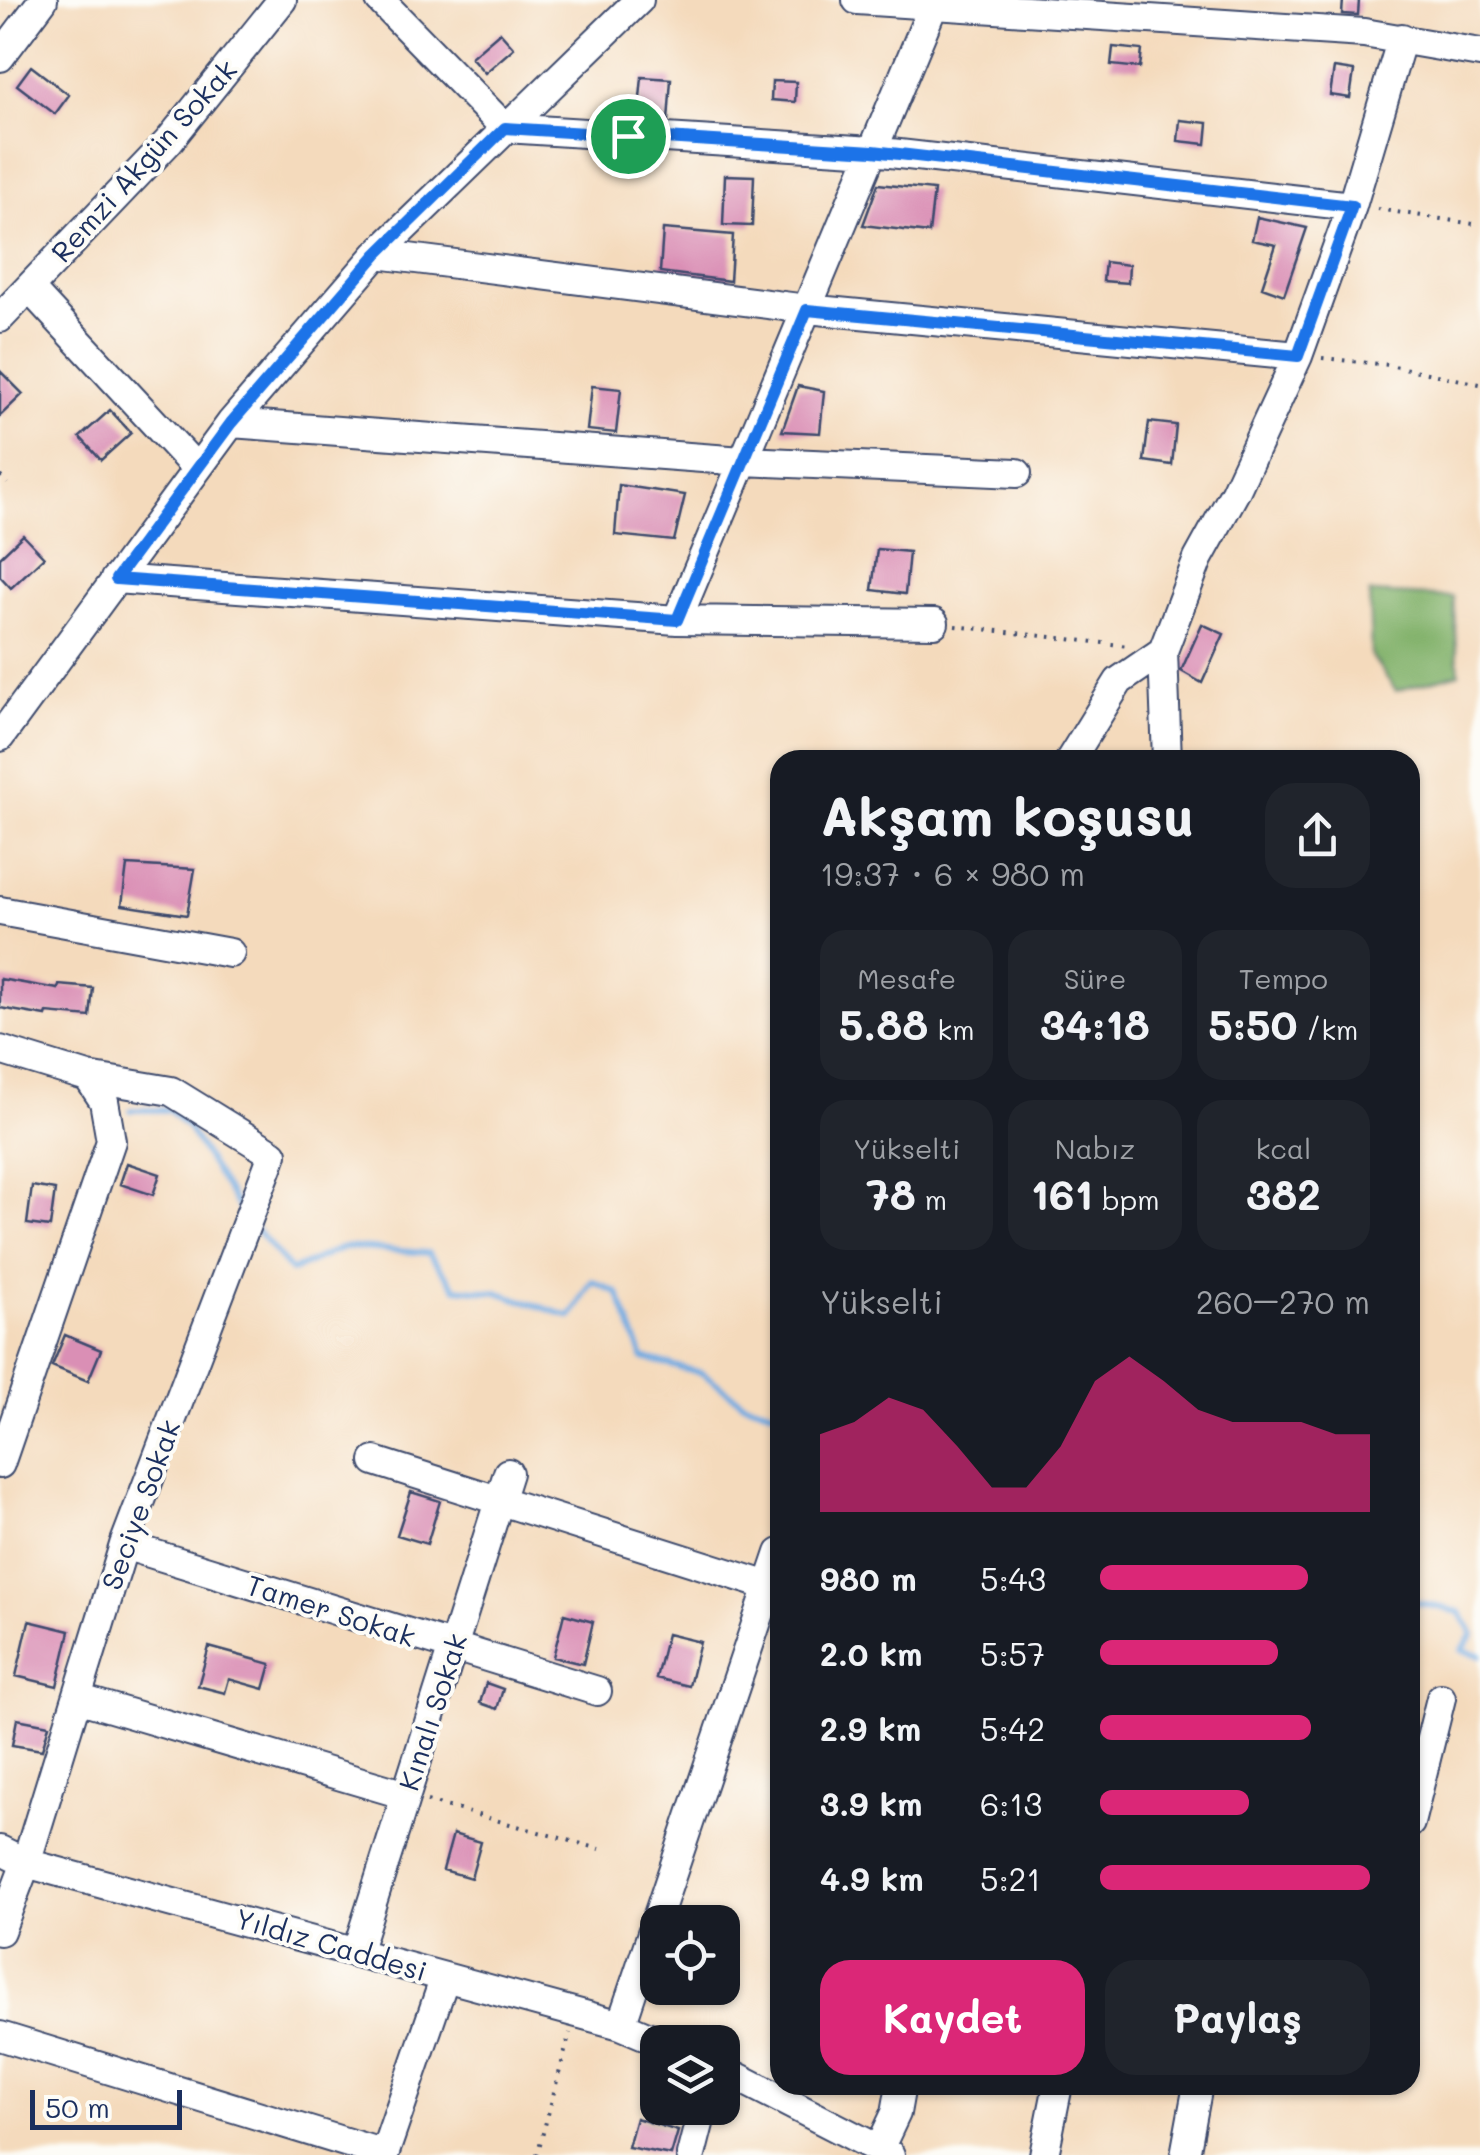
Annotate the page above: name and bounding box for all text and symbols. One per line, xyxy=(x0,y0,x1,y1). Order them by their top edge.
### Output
street label: Remzi Akgün Sokak xyxy=(43,51,244,269)
pin xyxy=(586,94,671,179)
icon: arrive xyxy=(601,109,656,164)
text: Akşam koşusu xyxy=(820,778,1194,850)
button: share xyxy=(1265,783,1370,888)
text: 19:37 · 6 × 980 m xyxy=(820,852,1085,894)
text: Mesafe xyxy=(857,960,956,996)
text: Süre xyxy=(1064,960,1126,996)
text: Tempo xyxy=(1239,960,1328,996)
text: 5.88 xyxy=(839,996,928,1051)
text: 34:18 xyxy=(1040,996,1150,1051)
text: 5:50 xyxy=(1208,996,1298,1051)
text: km xyxy=(928,1011,975,1047)
text: /km xyxy=(1298,1011,1358,1047)
text: Yükselti xyxy=(853,1130,960,1166)
text: Nabız xyxy=(1055,1130,1135,1166)
text: kcal xyxy=(1255,1130,1311,1166)
text: 78 xyxy=(866,1166,916,1221)
text: 161 xyxy=(1030,1166,1093,1221)
text: 382 xyxy=(1246,1166,1321,1221)
text: m xyxy=(916,1181,947,1217)
text: bpm xyxy=(1093,1181,1160,1217)
text: Yükselti xyxy=(820,1280,943,1322)
text: 260–270 m xyxy=(1196,1280,1370,1322)
street label: Seciye Sokak xyxy=(93,1415,188,1595)
text: 980 m xyxy=(820,1557,917,1599)
text: 5:43 xyxy=(980,1557,1046,1599)
street label: Tamer Sokak xyxy=(242,1566,420,1654)
street label: Kınalı Sokak xyxy=(390,1629,474,1795)
text: 2.0 km xyxy=(820,1632,923,1674)
text: 5:57 xyxy=(980,1632,1045,1674)
text: 2.9 km xyxy=(820,1707,921,1749)
text: 5:42 xyxy=(980,1707,1045,1749)
text: 3.9 km xyxy=(820,1782,922,1824)
text: 6:13 xyxy=(980,1782,1042,1824)
text: 4.9 km xyxy=(820,1857,924,1899)
text: 5:21 xyxy=(980,1857,1041,1899)
street label: Yıldız Caddesi xyxy=(231,1899,431,1989)
map controls xyxy=(640,1905,740,2125)
button: locate xyxy=(640,1905,740,2005)
button: Kaydet xyxy=(820,1960,1085,2075)
button: Paylaş xyxy=(1105,1960,1370,2075)
button: layers xyxy=(640,2025,740,2125)
scale bar xyxy=(30,2085,182,2130)
text: 50 m xyxy=(45,2089,110,2125)

